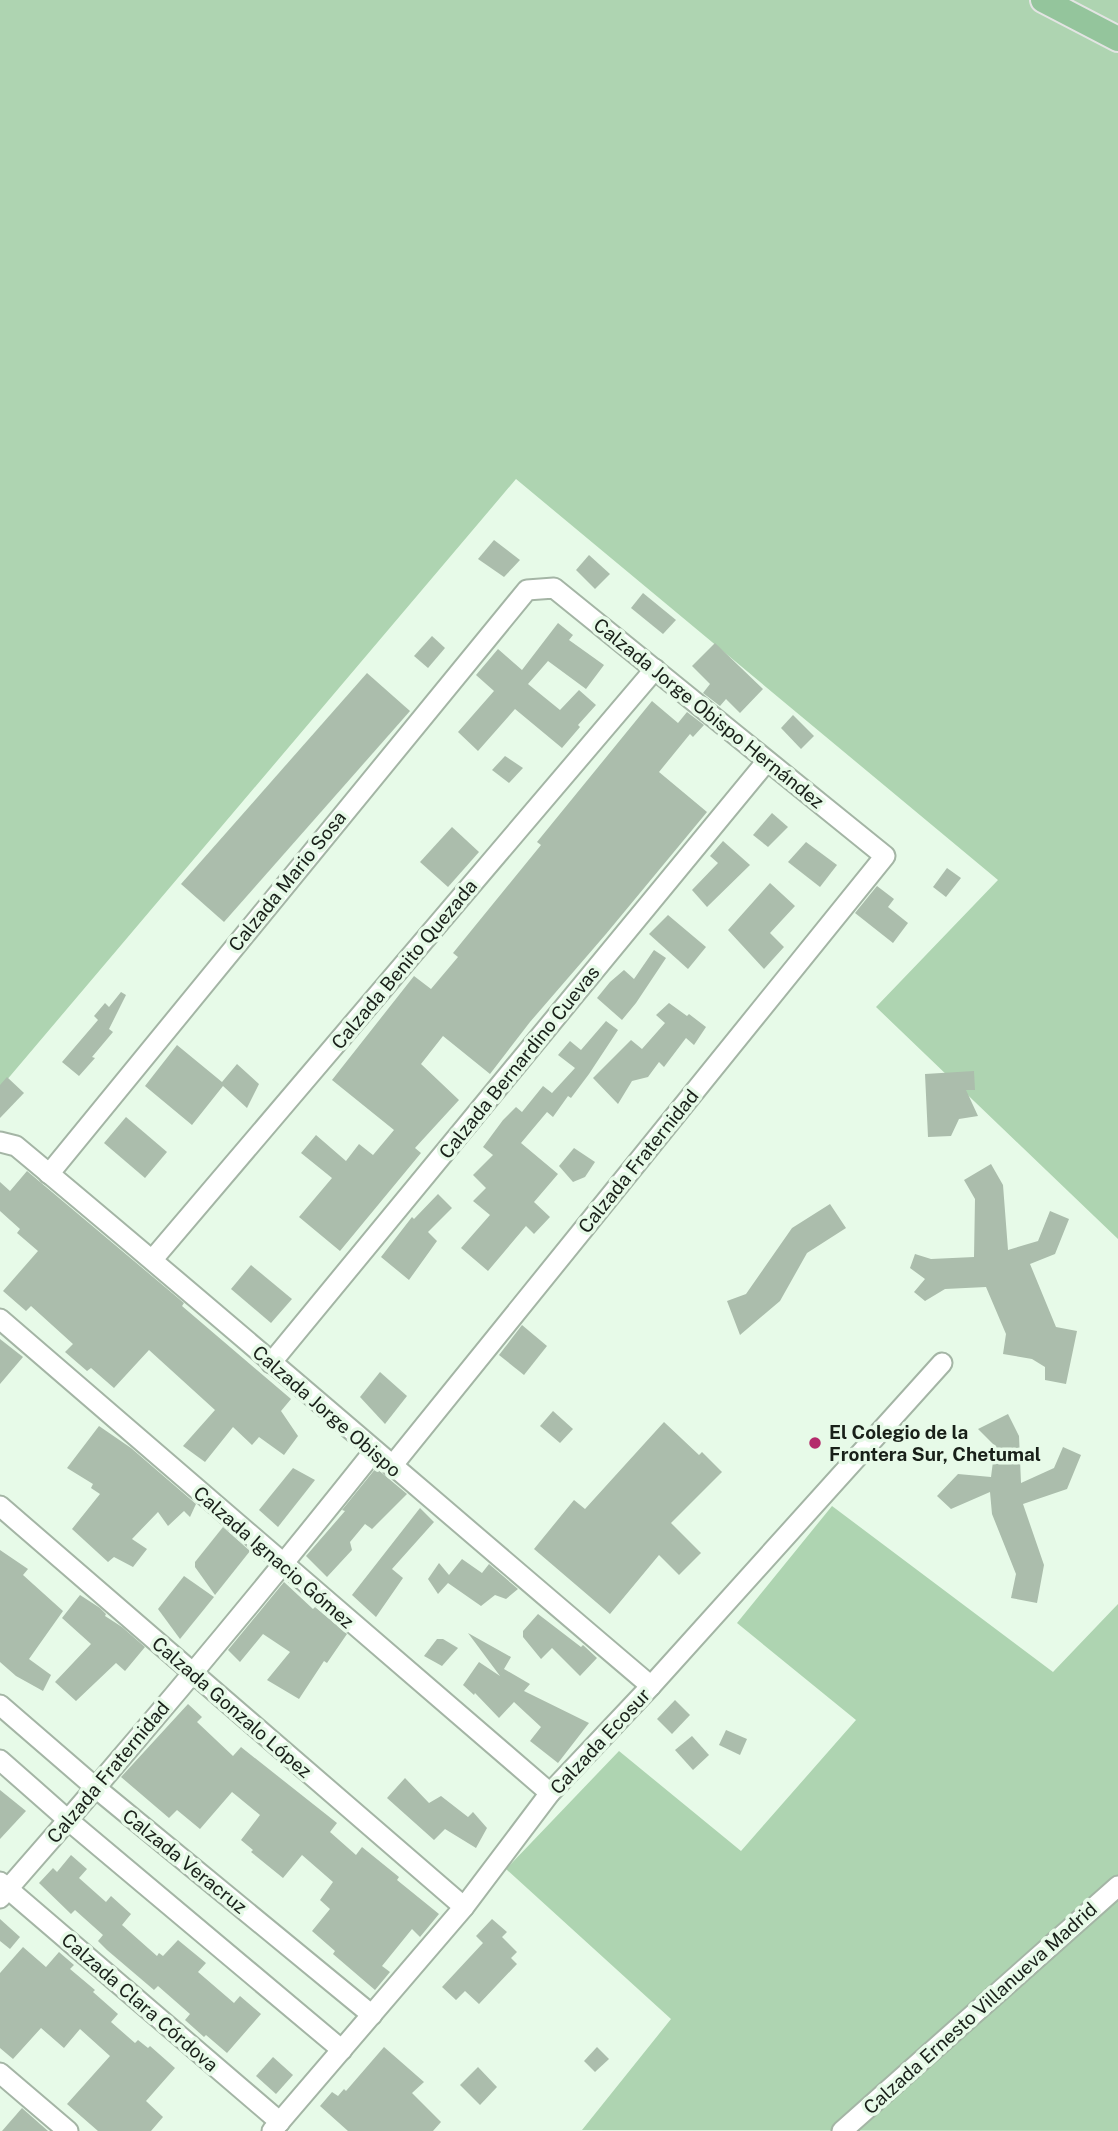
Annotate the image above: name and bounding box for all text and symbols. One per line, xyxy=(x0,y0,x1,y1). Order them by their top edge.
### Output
street label: Calzada Jorge Obispo Hernández xyxy=(590,613,828,813)
street label: Calzada Mario Sosa xyxy=(224,807,350,955)
street label: Calzada Benito Quezada xyxy=(327,875,481,1053)
street label: Calzada Bernardino Cuevas xyxy=(434,961,604,1163)
street label: Calzada Fraternidad xyxy=(573,1085,703,1237)
street label: Calzada Jorge Obispo xyxy=(248,1341,406,1481)
place label: El Colegio de la Frontera Sur, Chetumal xyxy=(829,1421,1041,1465)
marker: El Colegio de la Frontera Sur, Chetumal xyxy=(807,1435,823,1451)
street label: Calzada Ignacio Gómez xyxy=(189,1481,359,1633)
street label: Calzada Gonzalo López xyxy=(148,1632,316,1782)
street label: Calzada Ecosur xyxy=(545,1684,655,1798)
street label: Calzada Fraternidad xyxy=(42,1697,174,1847)
street label: Calzada Veracruz xyxy=(119,1804,251,1918)
street label: Calzada Ernesto Villanueva Madrid xyxy=(859,1897,1101,2119)
street label: Calzada Clara Córdova xyxy=(57,1928,223,2076)

